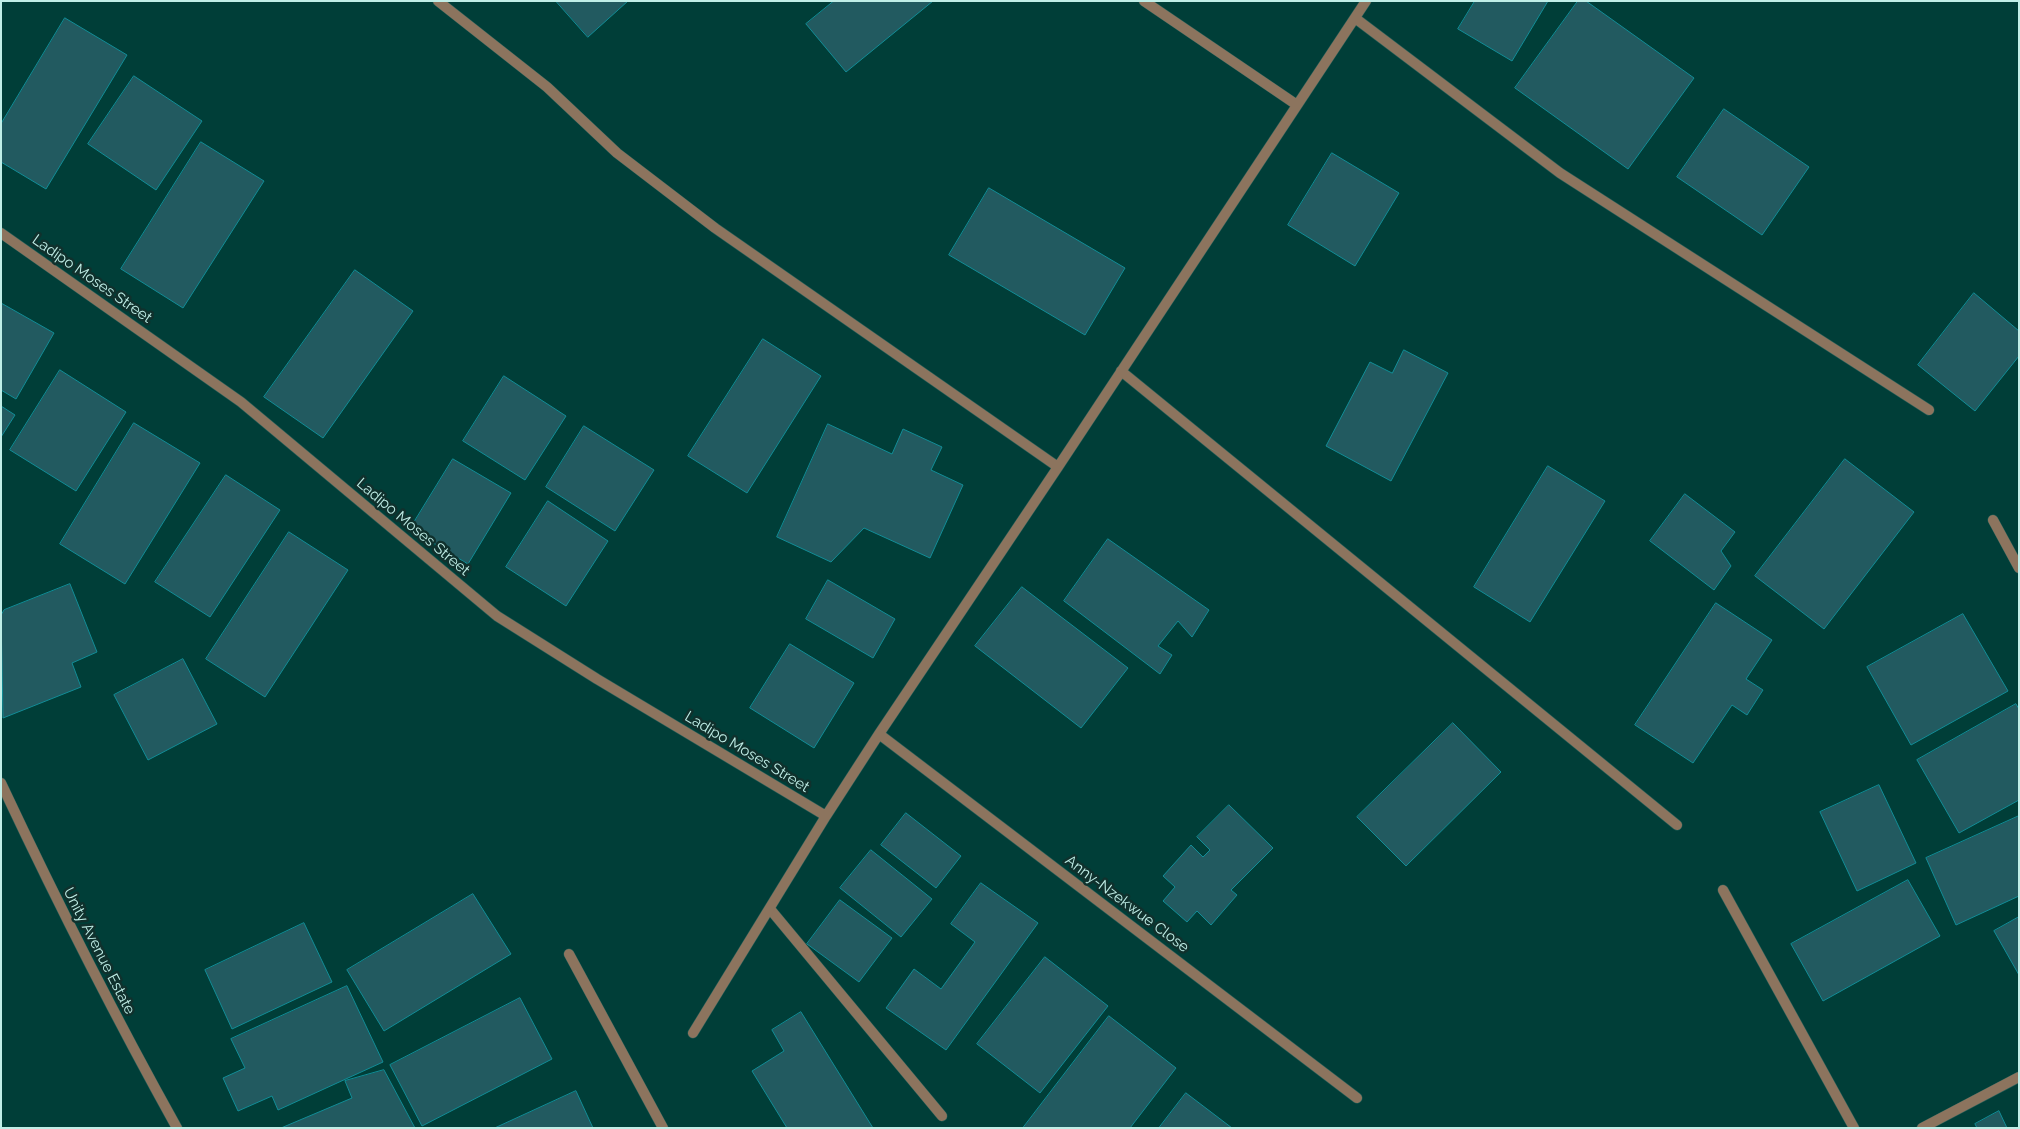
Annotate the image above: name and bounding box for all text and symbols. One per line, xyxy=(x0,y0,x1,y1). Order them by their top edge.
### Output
street label: Ladipo Moses Street xyxy=(29,231,155,327)
street label: Ladipo Moses Street xyxy=(353,474,473,580)
street label: Ladipo Moses Street xyxy=(681,708,813,796)
street label: Anny-Nzekwue Close xyxy=(1062,852,1192,956)
street label: Unity Avenue Estate xyxy=(59,885,139,1017)

